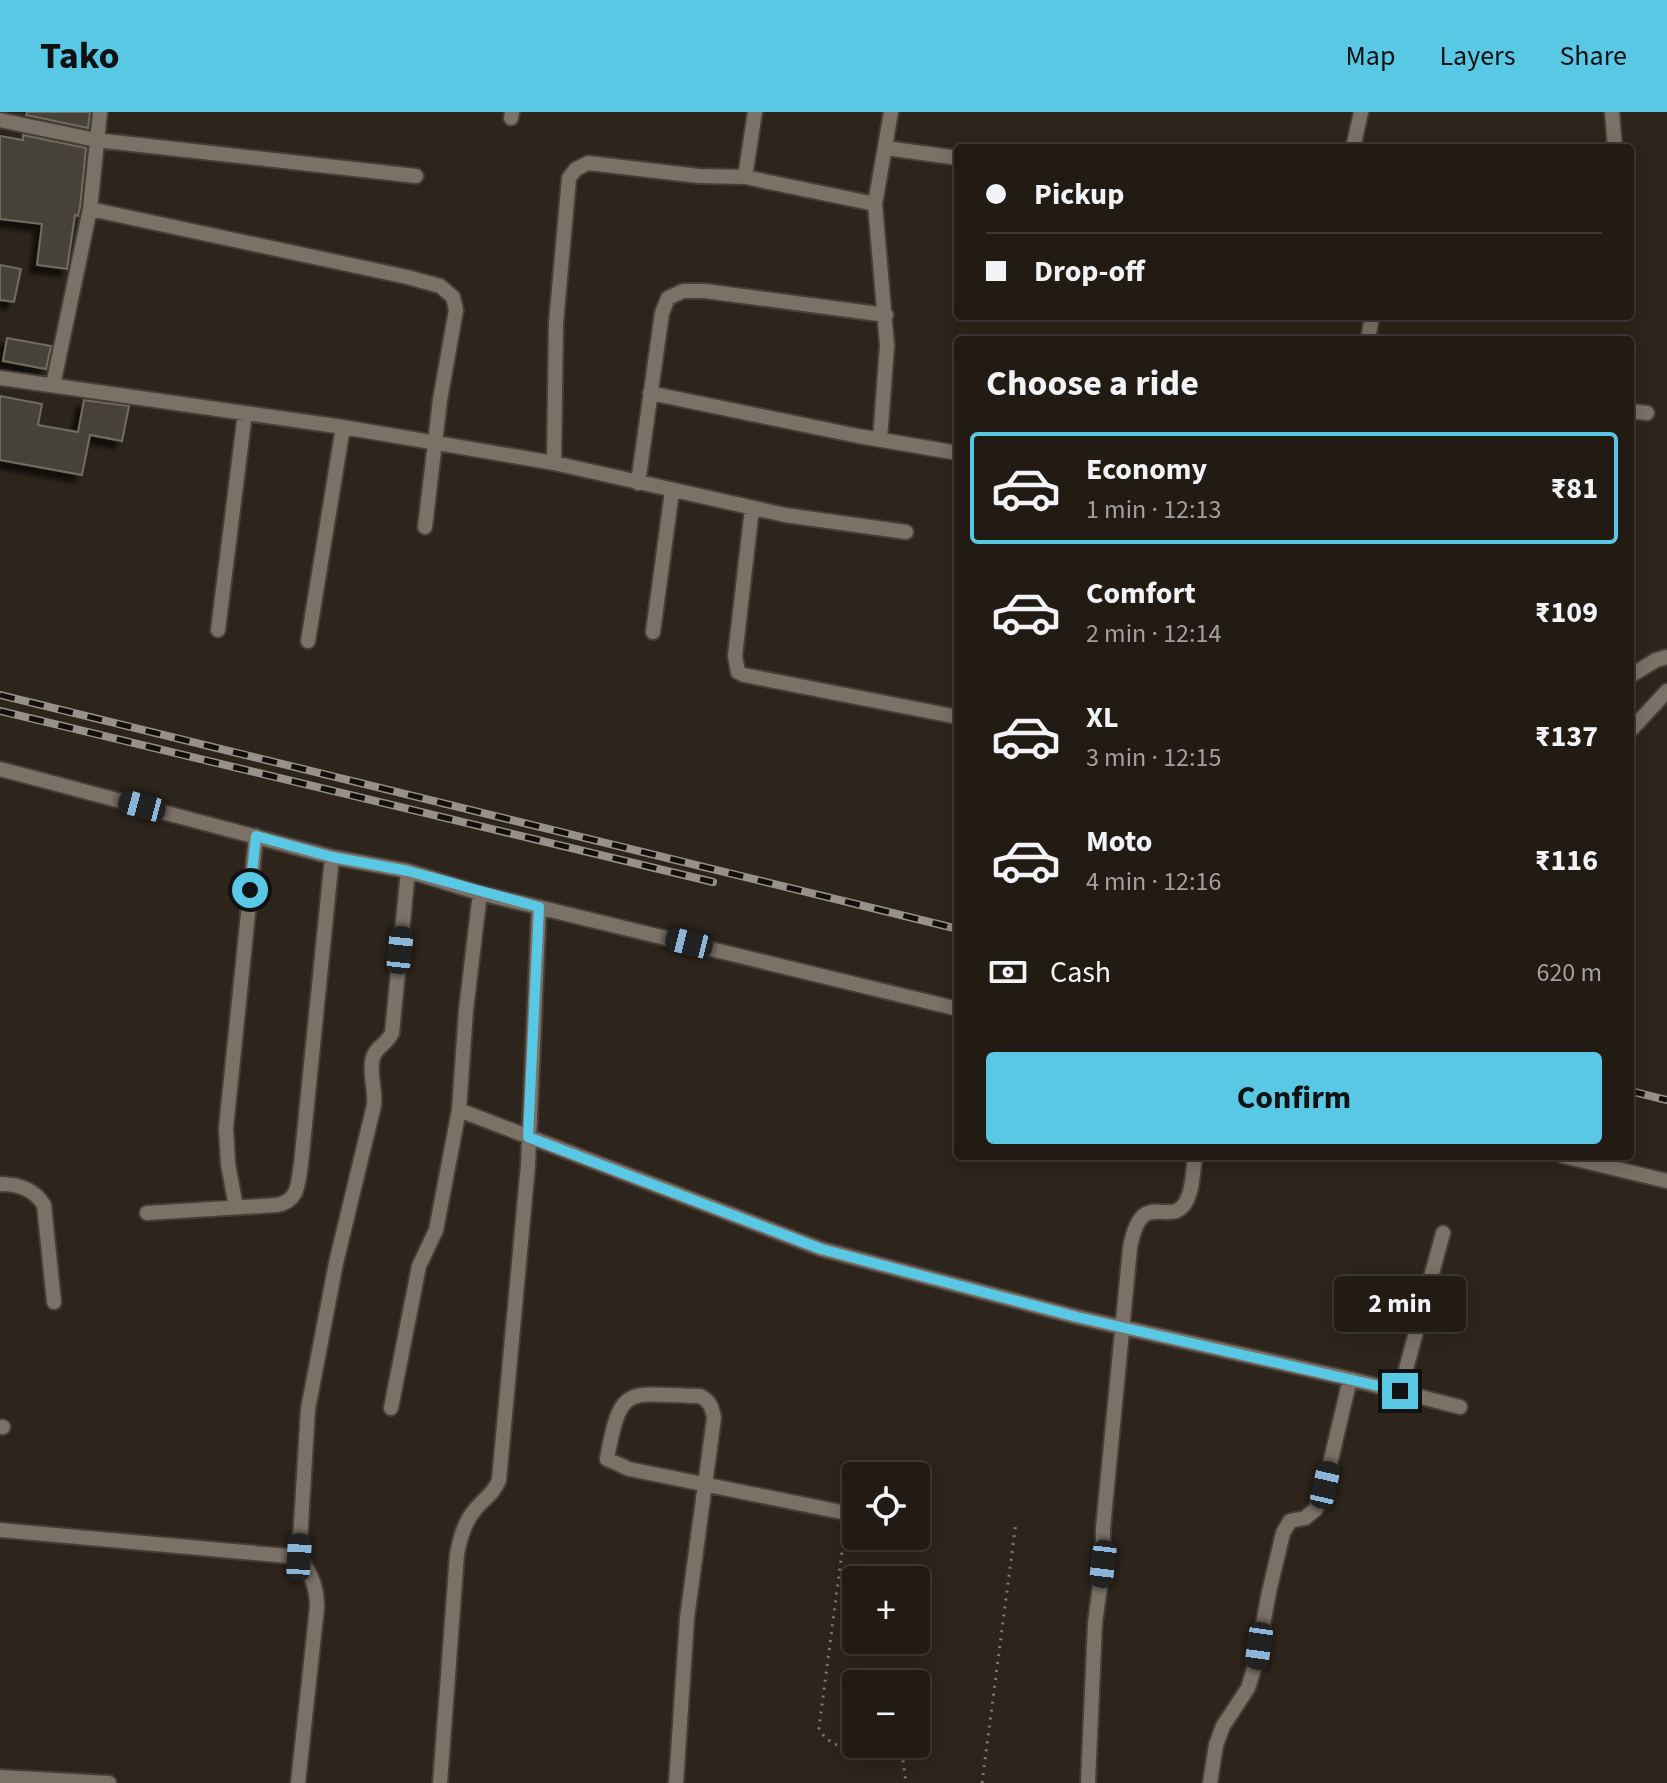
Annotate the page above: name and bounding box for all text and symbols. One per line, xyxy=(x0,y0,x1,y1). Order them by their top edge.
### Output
text: Tako xyxy=(40,29,120,83)
text: Map xyxy=(1345,36,1395,76)
text: Layers xyxy=(1439,36,1515,76)
text: Share xyxy=(1559,36,1627,76)
text: Pickup xyxy=(1034,173,1124,216)
text: Drop-off xyxy=(1034,250,1145,293)
text: Choose a ride xyxy=(986,358,1199,409)
text: Economy xyxy=(1086,448,1207,491)
icon: car xyxy=(990,452,1062,524)
text: ₹81 xyxy=(1550,467,1598,510)
text: 1 min · 12:13 xyxy=(1086,491,1221,528)
text: Comfort xyxy=(1086,572,1196,615)
icon: car xyxy=(990,576,1062,648)
text: ₹109 xyxy=(1535,591,1598,634)
text: 2 min · 12:14 xyxy=(1086,615,1221,652)
text: XL xyxy=(1086,696,1119,739)
icon: car xyxy=(990,700,1062,772)
text: ₹137 xyxy=(1535,715,1598,758)
text: 3 min · 12:15 xyxy=(1086,739,1221,776)
car xyxy=(116,788,168,824)
text: Moto xyxy=(1086,820,1152,863)
icon: car xyxy=(990,824,1062,896)
text: ₹116 xyxy=(1535,839,1598,882)
text: 4 min · 12:16 xyxy=(1086,863,1221,900)
route start xyxy=(232,872,268,908)
car xyxy=(386,925,414,975)
car xyxy=(663,926,715,960)
icon: cash xyxy=(986,950,1030,994)
text: Cash xyxy=(1050,951,1111,994)
text: 620 m xyxy=(1536,954,1602,991)
button: Confirm xyxy=(986,1052,1602,1144)
callout: 2 min xyxy=(1334,1275,1466,1331)
text: 2 min xyxy=(1368,1285,1432,1322)
route end xyxy=(1382,1373,1418,1409)
car xyxy=(1308,1459,1342,1511)
map controls xyxy=(842,1462,930,1758)
button: locate xyxy=(842,1462,930,1550)
car xyxy=(286,1532,312,1582)
car xyxy=(1088,1539,1118,1589)
button: + xyxy=(842,1566,930,1654)
car xyxy=(1244,1621,1274,1671)
button: − xyxy=(842,1670,930,1758)

